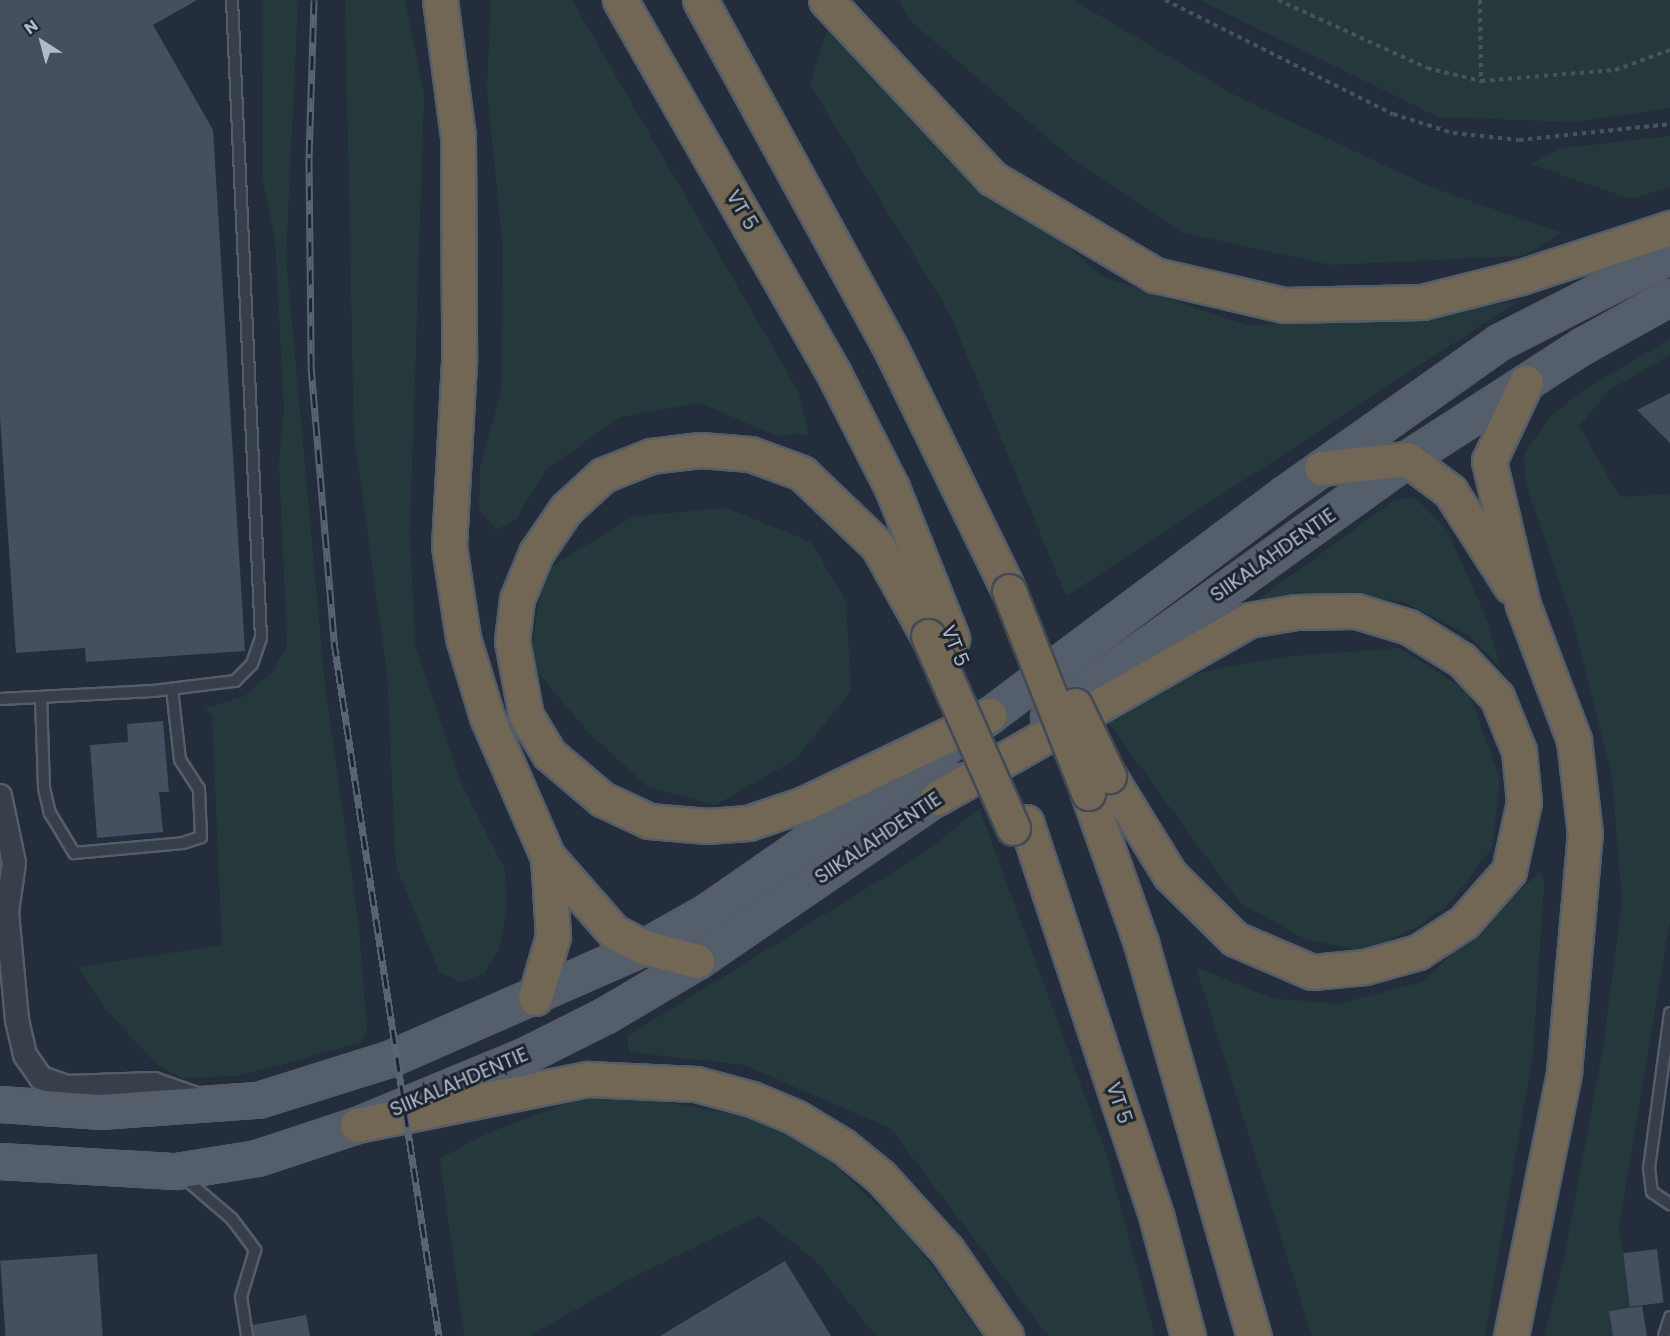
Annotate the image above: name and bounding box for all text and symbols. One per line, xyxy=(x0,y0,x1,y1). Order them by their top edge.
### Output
north arrow xyxy=(12,12,72,72)
text: N xyxy=(19,14,43,40)
street label: VT 5 xyxy=(721,186,763,234)
street label: SIIKALAHDENTIE xyxy=(1206,503,1340,607)
street label: VT 5 xyxy=(936,622,974,670)
street label: SIIKALAHDENTIE xyxy=(810,787,946,889)
street label: SIIKALAHDENTIE xyxy=(386,1042,532,1122)
street label: VT 5 xyxy=(1101,1079,1137,1127)

